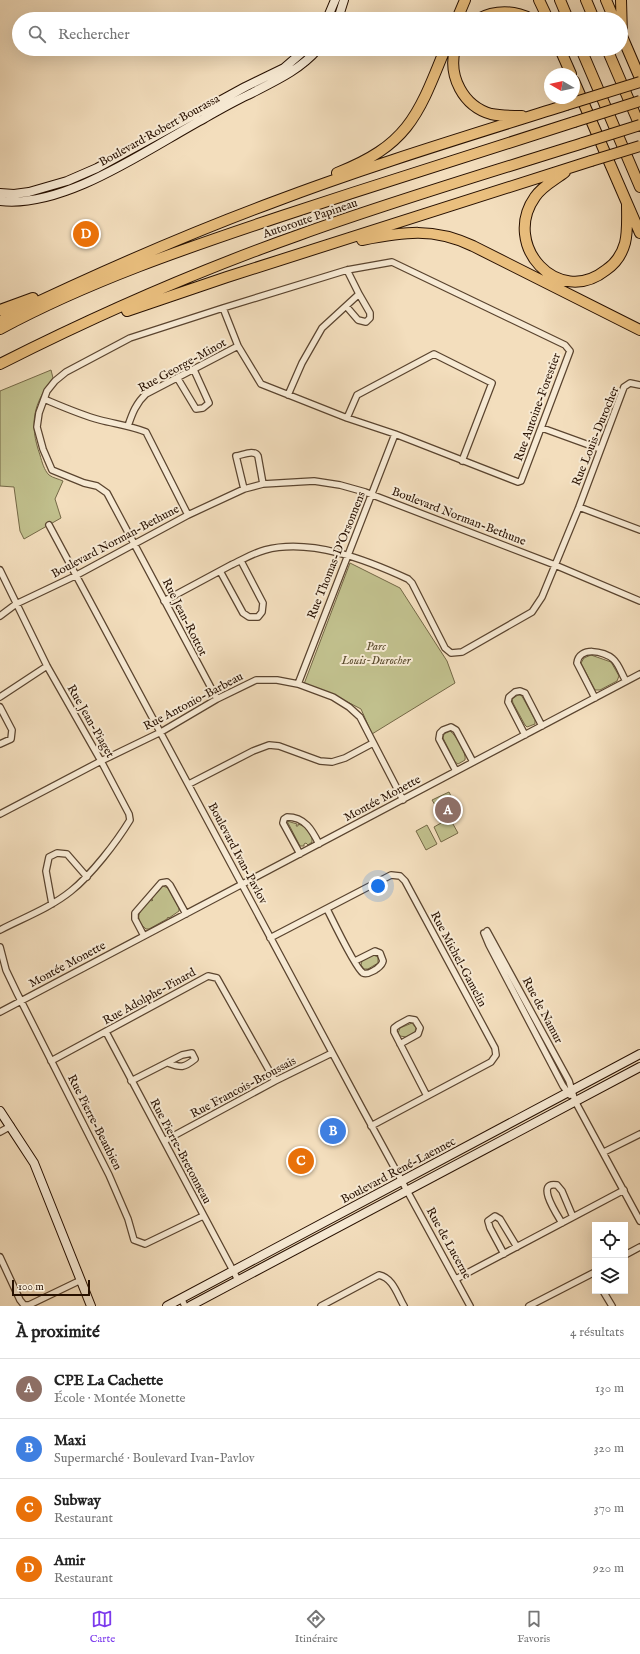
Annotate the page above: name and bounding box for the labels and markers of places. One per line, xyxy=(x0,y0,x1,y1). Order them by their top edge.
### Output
pin: D xyxy=(73,219,99,249)
pin: A xyxy=(435,795,461,825)
pin: B xyxy=(320,1116,346,1146)
pin: C xyxy=(288,1146,314,1176)

